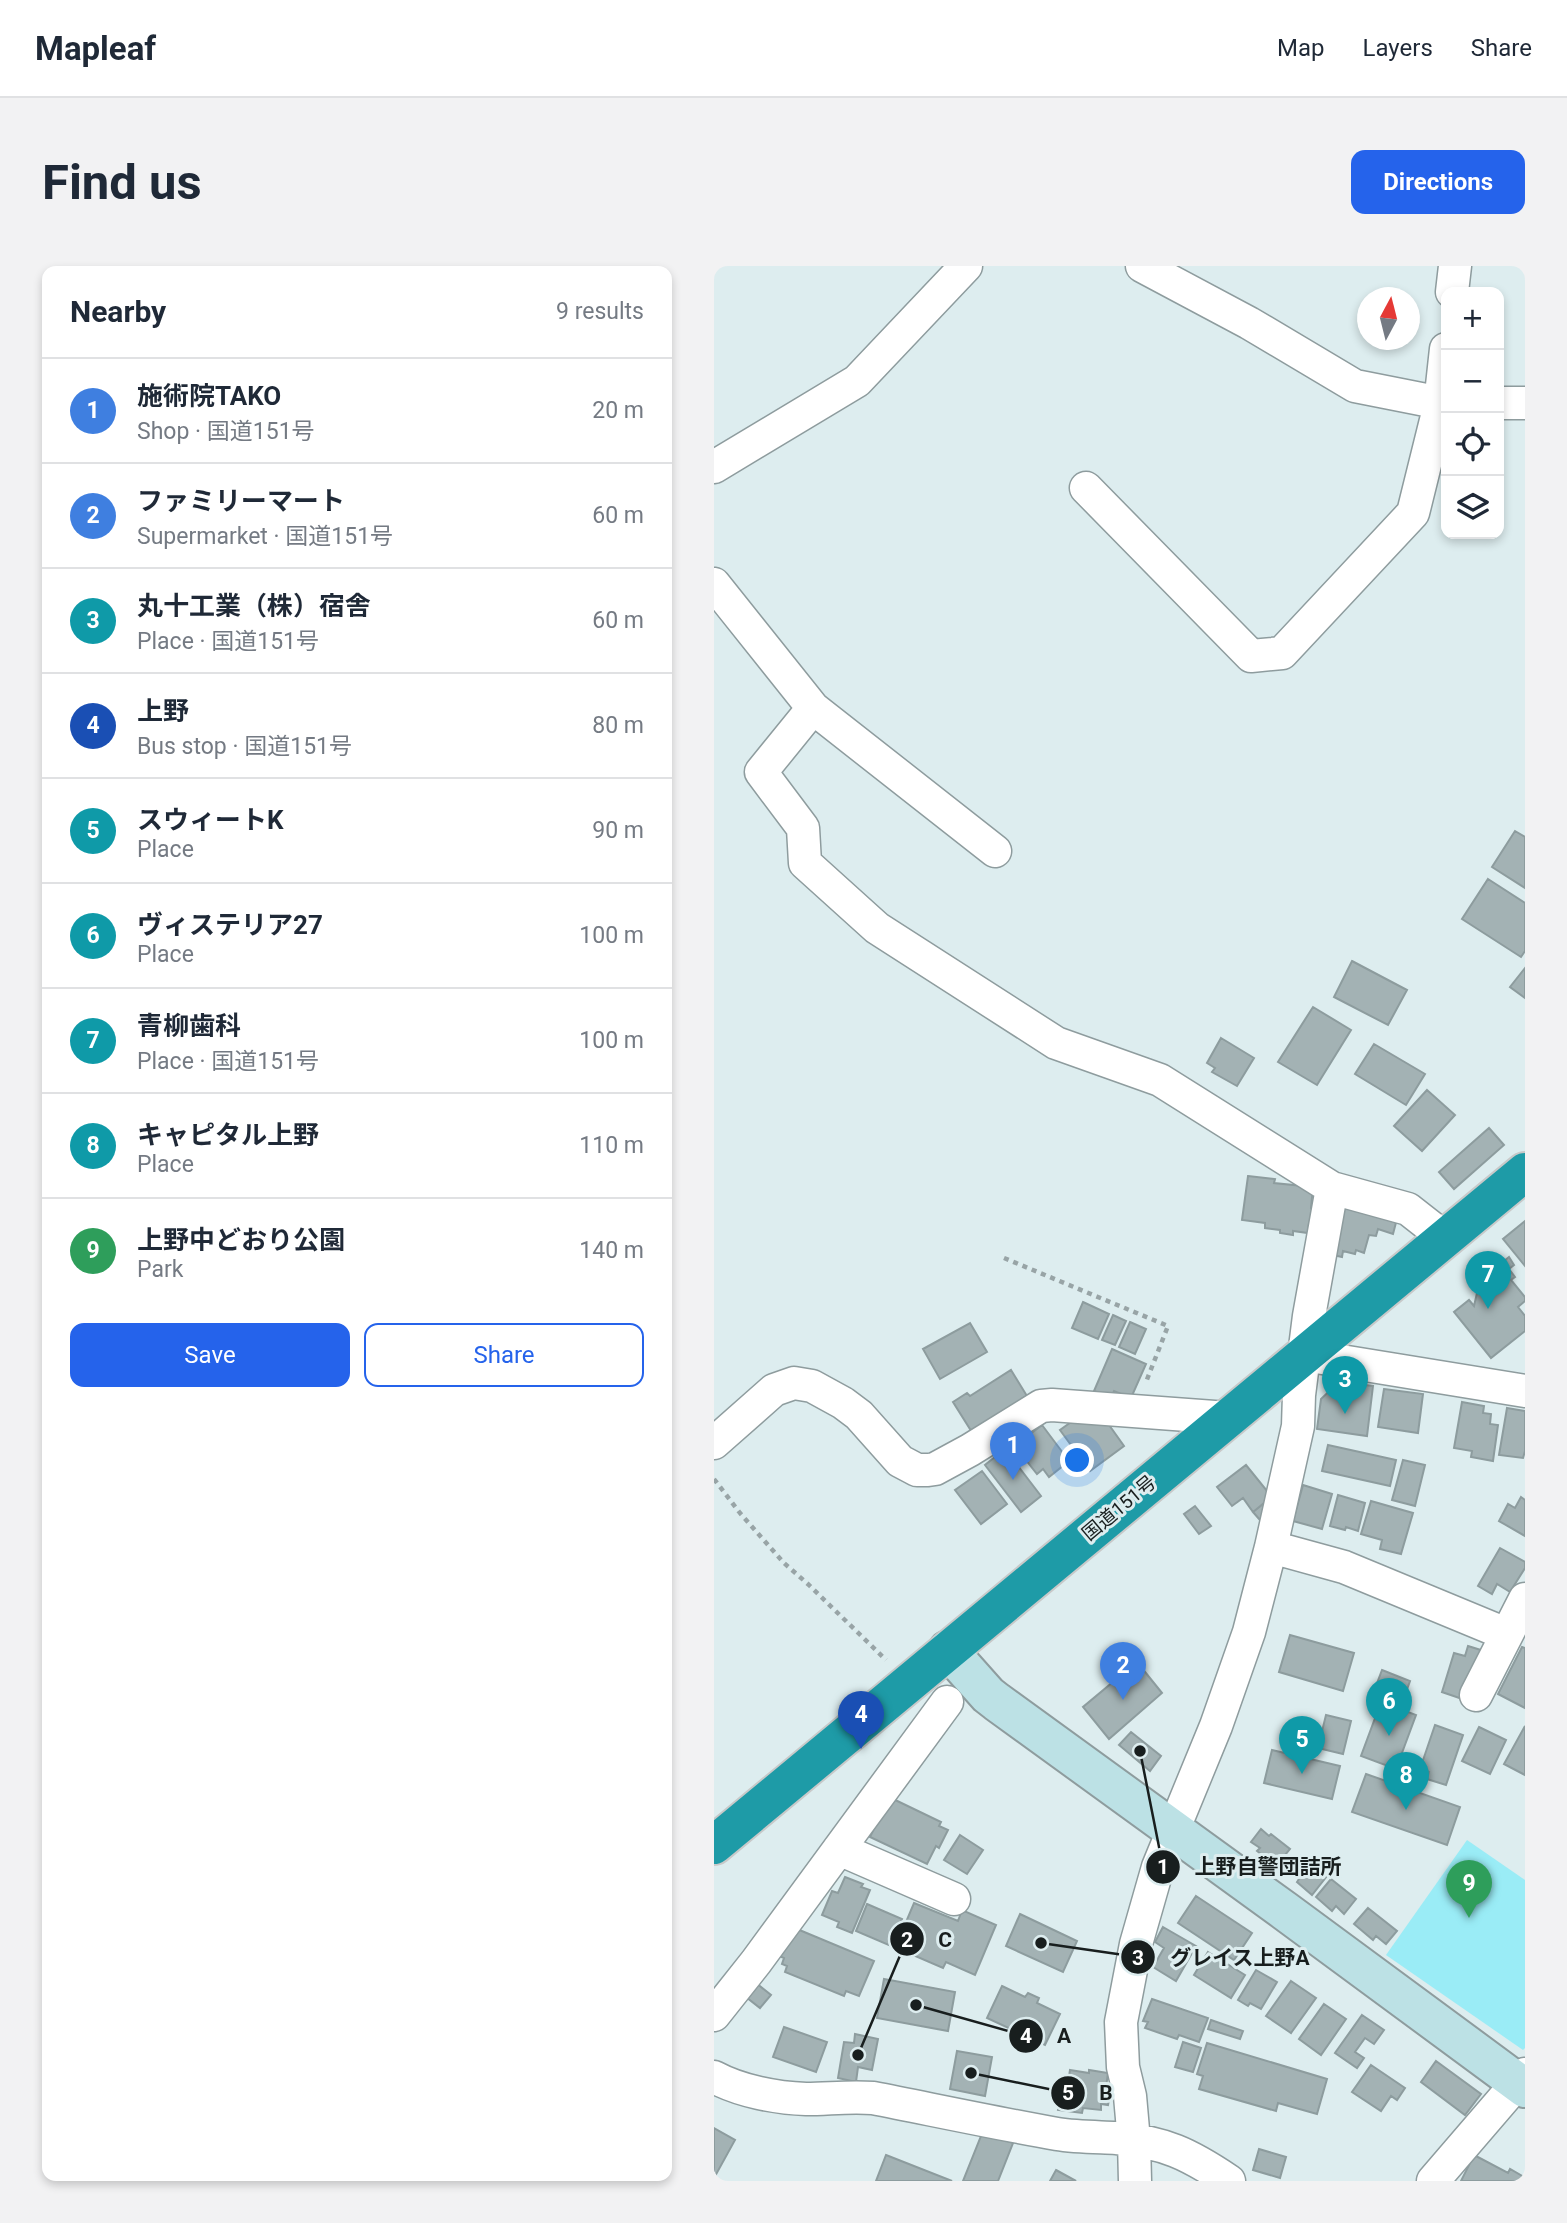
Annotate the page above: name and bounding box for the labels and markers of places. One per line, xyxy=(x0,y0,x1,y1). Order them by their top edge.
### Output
pin: 7 xyxy=(1465,1251,1511,1309)
pin: 3 xyxy=(1322,1356,1368,1414)
pin: 1 xyxy=(990,1422,1036,1480)
pin: 2 xyxy=(1100,1642,1146,1700)
pin: 6 xyxy=(1366,1678,1412,1736)
pin: 4 xyxy=(838,1691,884,1749)
pin: 5 xyxy=(1279,1716,1325,1774)
pin: 8 xyxy=(1383,1752,1429,1810)
callout: 上野自警団詰所 xyxy=(1145,1846,1355,1888)
pin: 9 xyxy=(1446,1860,1492,1918)
callout: C xyxy=(889,1918,966,1960)
callout: グレイス上野A xyxy=(1121,1936,1324,1978)
callout: A xyxy=(1008,2015,1086,2057)
callout: B xyxy=(1051,2072,1127,2114)

